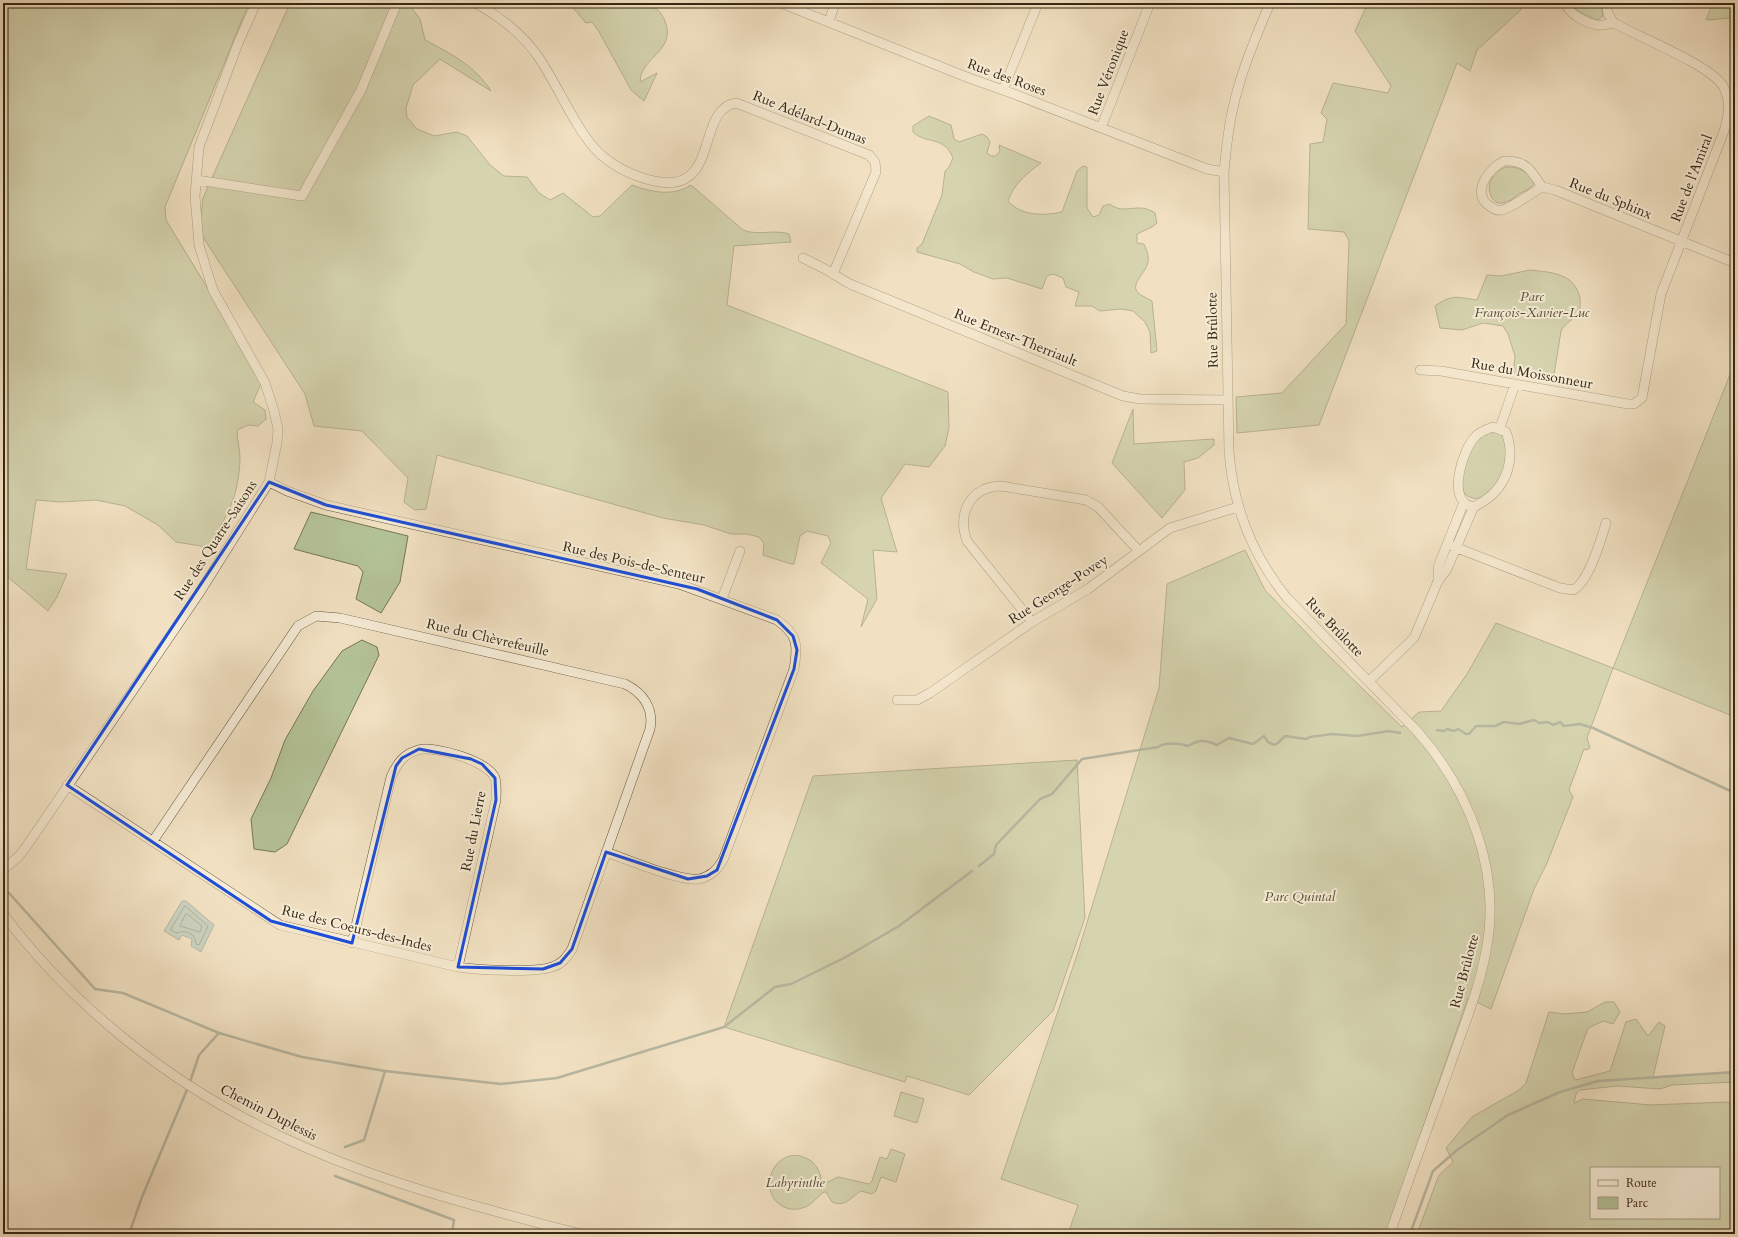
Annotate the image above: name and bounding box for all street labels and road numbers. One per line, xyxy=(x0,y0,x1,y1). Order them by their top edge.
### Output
street label: Rue Véronique xyxy=(1083,27,1134,118)
street label: Rue des Roses xyxy=(965,54,1049,101)
street label: Rue Adélard-Dumas xyxy=(750,86,870,149)
street label: Rue de l'Amiral xyxy=(1666,131,1717,225)
street label: Rue du Sphinx xyxy=(1567,173,1655,224)
street label: Rue Brûlotte xyxy=(1202,292,1223,368)
street label: Rue Ernest-Therriault xyxy=(951,304,1081,371)
street label: Rue du Moissonneur xyxy=(1470,353,1595,394)
street label: Rue des Quatre-Saisons xyxy=(169,476,262,604)
street label: Rue des Pois-de-Senteur xyxy=(561,537,708,588)
street label: Rue George-Povey xyxy=(1005,550,1112,629)
street label: Rue Brûlotte xyxy=(1301,593,1368,661)
street label: Rue du Chèvrefeuille xyxy=(425,614,551,661)
street label: Rue du Lierre xyxy=(456,789,491,873)
street label: Rue des Coeurs-des-Indes xyxy=(280,901,434,956)
street label: Rue Brûlotte xyxy=(1445,932,1484,1010)
street label: Chemin Duplessis xyxy=(217,1080,321,1145)

